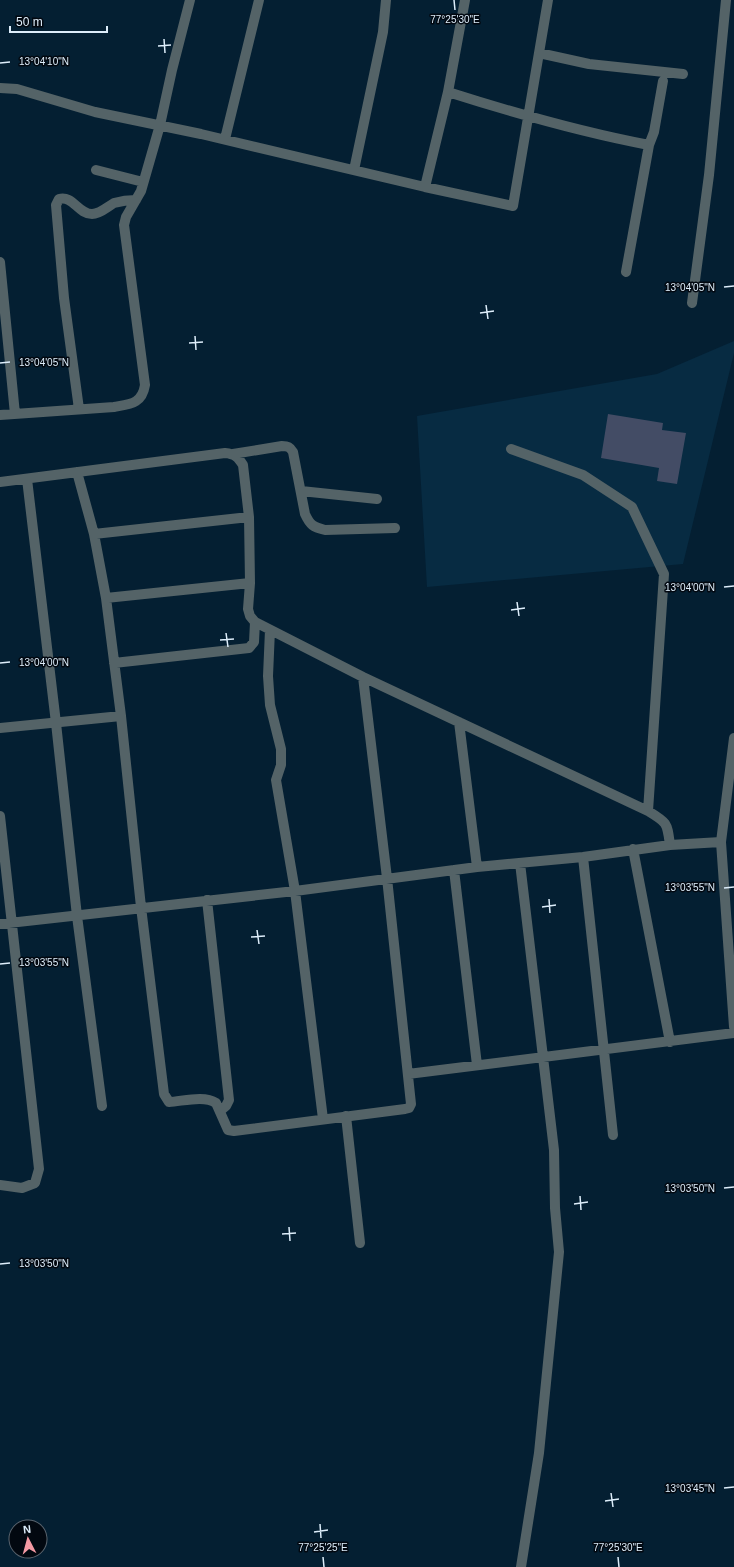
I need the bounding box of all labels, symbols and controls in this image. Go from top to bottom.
scale bar [10,8,107,34]
text: 77°25'30"E [430,14,480,25]
text: 50 m [16,15,43,29]
text: 13°04'10"N [19,56,69,67]
text: 13°04'05"N [665,282,715,293]
text: 13°04'05"N [19,357,69,368]
text: 13°04'00"N [665,582,715,593]
text: 13°04'00"N [19,657,69,668]
text: 13°03'55"N [665,882,715,893]
text: 13°03'55"N [19,957,69,968]
text: 13°03'50"N [665,1183,715,1194]
text: 13°03'50"N [19,1258,69,1269]
text: 13°03'45"N [665,1483,715,1494]
north arrow [8,1519,48,1559]
text: N [22,1523,32,1535]
text: 77°25'25"E [298,1542,348,1553]
text: 77°25'30"E [593,1542,643,1553]

